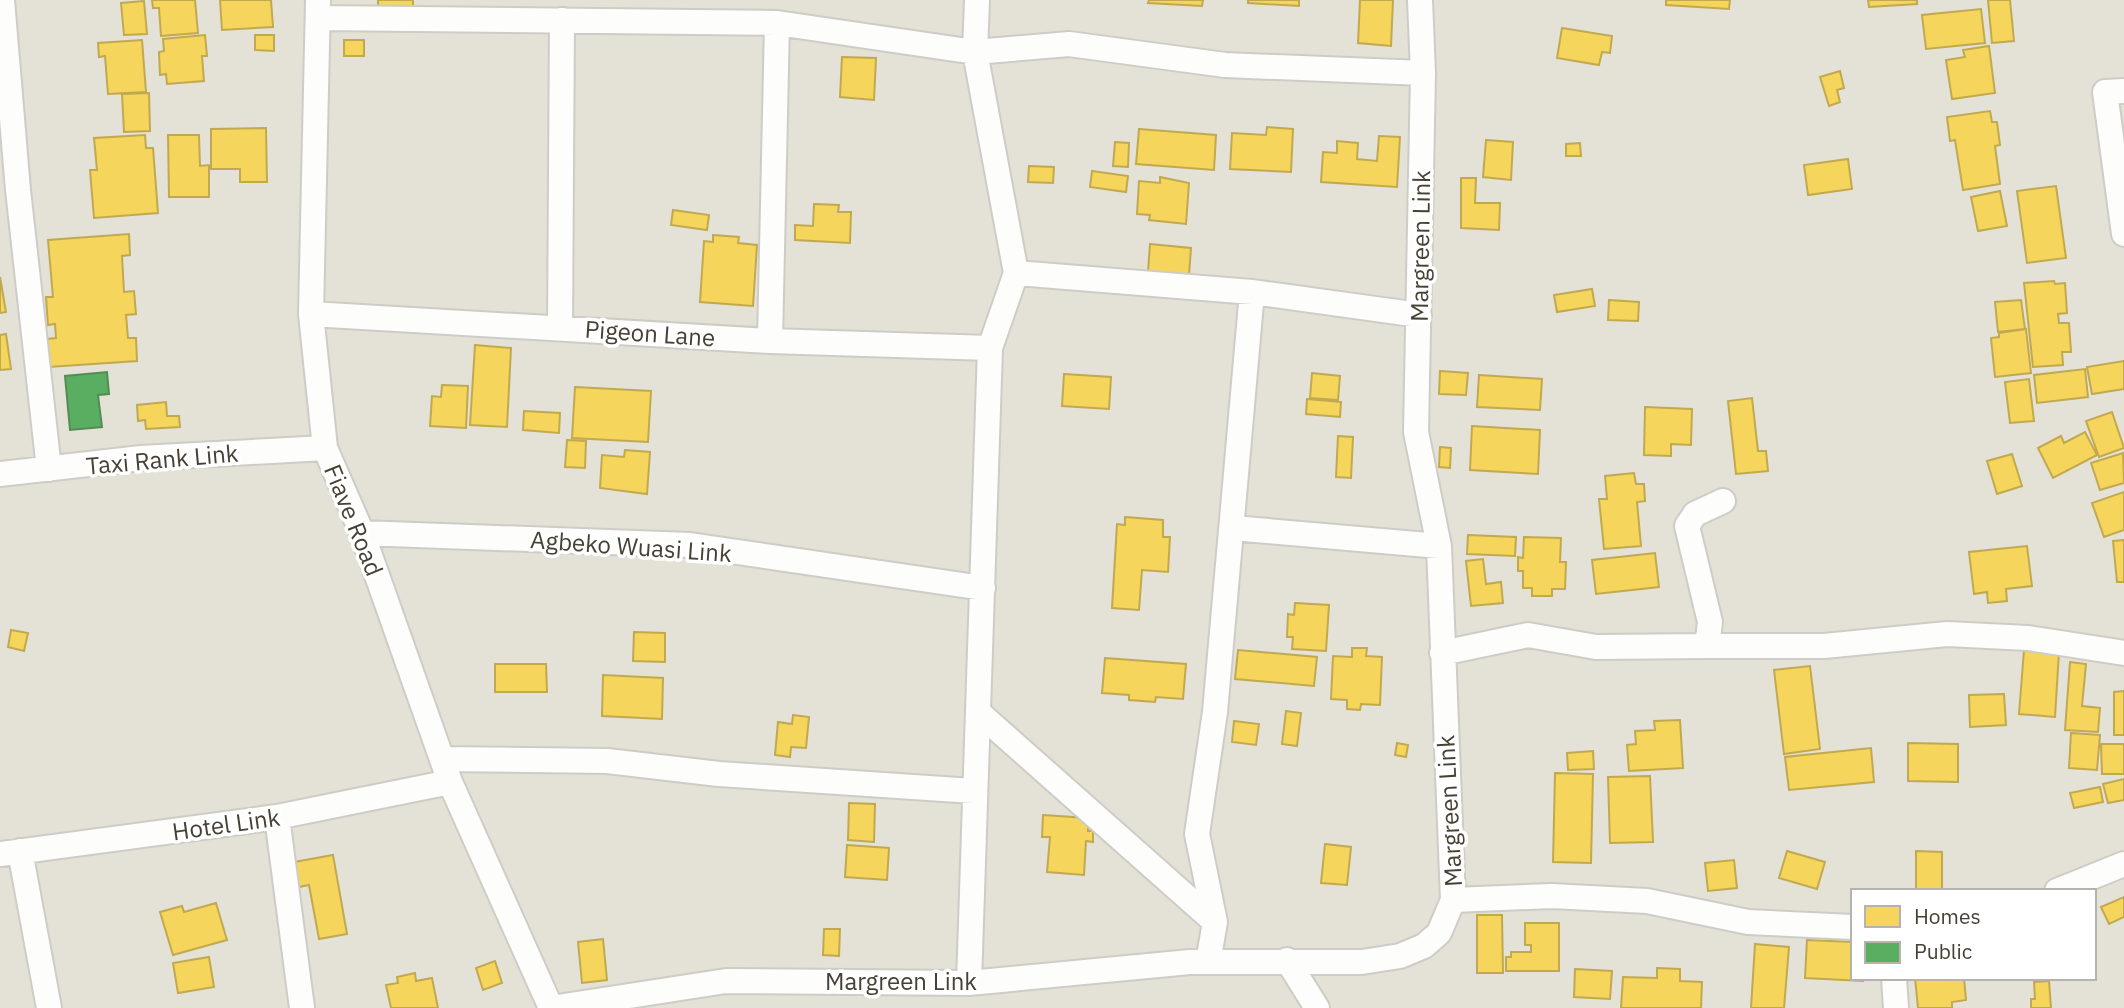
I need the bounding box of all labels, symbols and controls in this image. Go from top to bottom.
street label: Margreen Link [1403,169,1437,322]
street label: Pigeon Lane [584,312,716,354]
street label: Taxi Rank Link [84,436,240,482]
street label: Fiave Road [317,459,391,581]
street label: Agbeko Wuasi Link [529,523,733,569]
street label: Margreen Link [1429,734,1469,888]
street label: Hotel Link [170,801,282,847]
legend [1851,889,2096,980]
text: Homes [1914,902,1981,930]
text: Public [1914,937,1972,965]
street label: Margreen Link [825,965,977,997]

